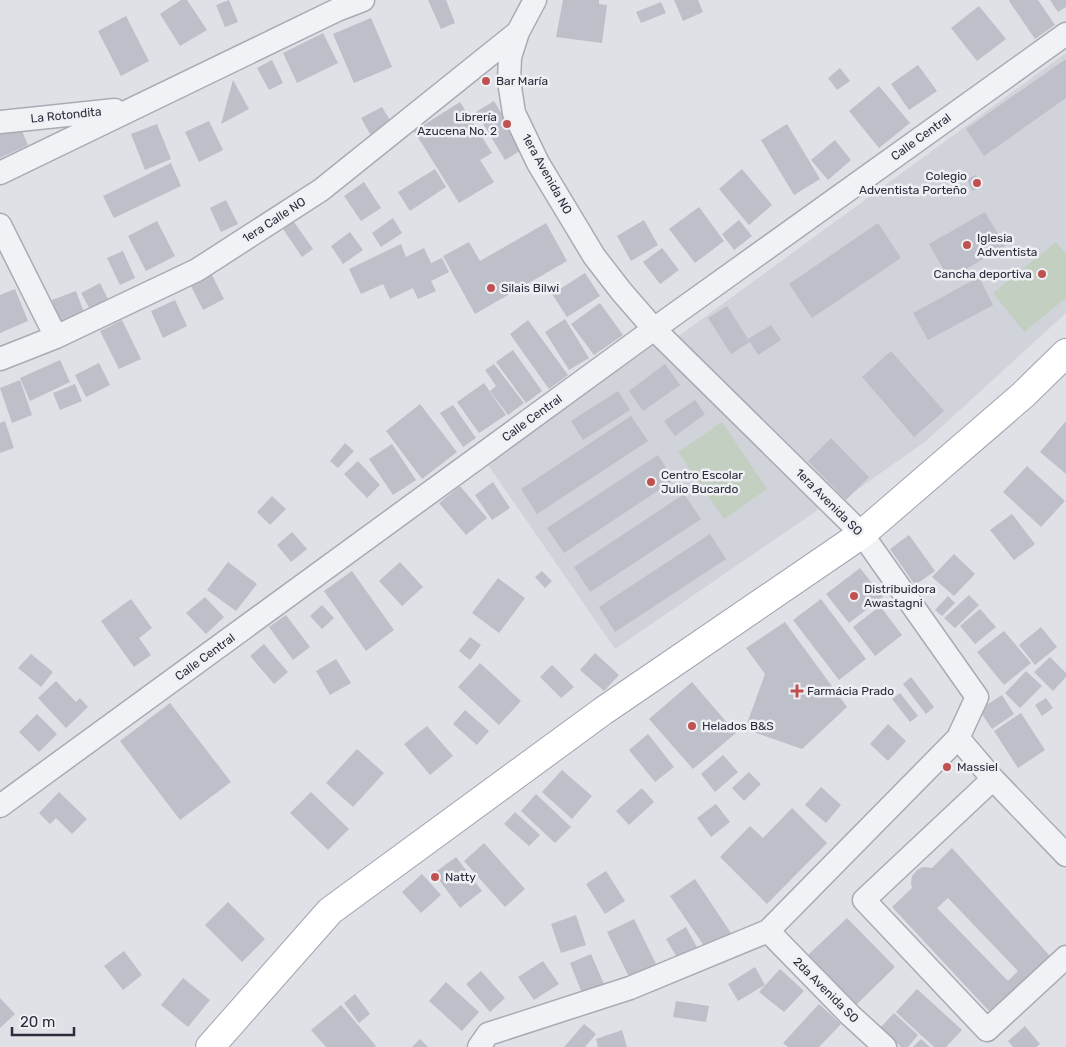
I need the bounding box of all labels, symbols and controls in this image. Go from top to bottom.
place label: Bar María [496,74,548,88]
marker: Bar María [480,75,492,87]
street label: La Rotondita [30,104,102,126]
place label: Librería Azucena No. 2 [417,110,497,138]
street label: Calle Central [888,111,954,163]
marker: Librería Azucena No. 2 [501,118,513,130]
street label: 1era Avenida NO [519,131,575,217]
place label: Colegio Adventista Porteño [859,169,967,197]
marker: Colegio Adventista Porteño [971,177,983,189]
street label: 1era Calle NO [240,194,308,246]
place label: Iglesia Adventista [977,231,1037,259]
marker: Iglesia Adventista [961,239,973,251]
place label: Cancha deportiva [934,267,1032,281]
marker: Cancha deportiva [1036,268,1048,280]
place label: Silais Bilwi [501,281,559,295]
marker: Silais Bilwi [485,282,497,294]
street label: Calle Central [499,392,565,444]
street label: 1era Avenida SO [793,466,865,538]
place label: Centro Escolar Julio Bucardo [661,468,743,496]
marker: Centro Escolar Julio Bucardo [645,476,657,488]
place label: Distribuidora Awastagni [864,582,936,610]
marker: Distribuidora Awastagni [848,590,860,602]
street label: Calle Central [172,631,238,683]
place label: Farmácia Prado [807,684,894,698]
marker: Farmácia Prado [791,685,803,697]
place label: Helados B&S [702,719,774,733]
marker: Helados B&S [686,720,698,732]
place label: Massiel [957,760,998,774]
marker: Massiel [941,761,953,773]
place label: Natty [445,870,476,884]
marker: Natty [429,871,441,883]
street label: 2da Avenida SO [790,954,862,1026]
scale bar [12,1004,75,1036]
text: 20 m [20,1013,55,1031]

